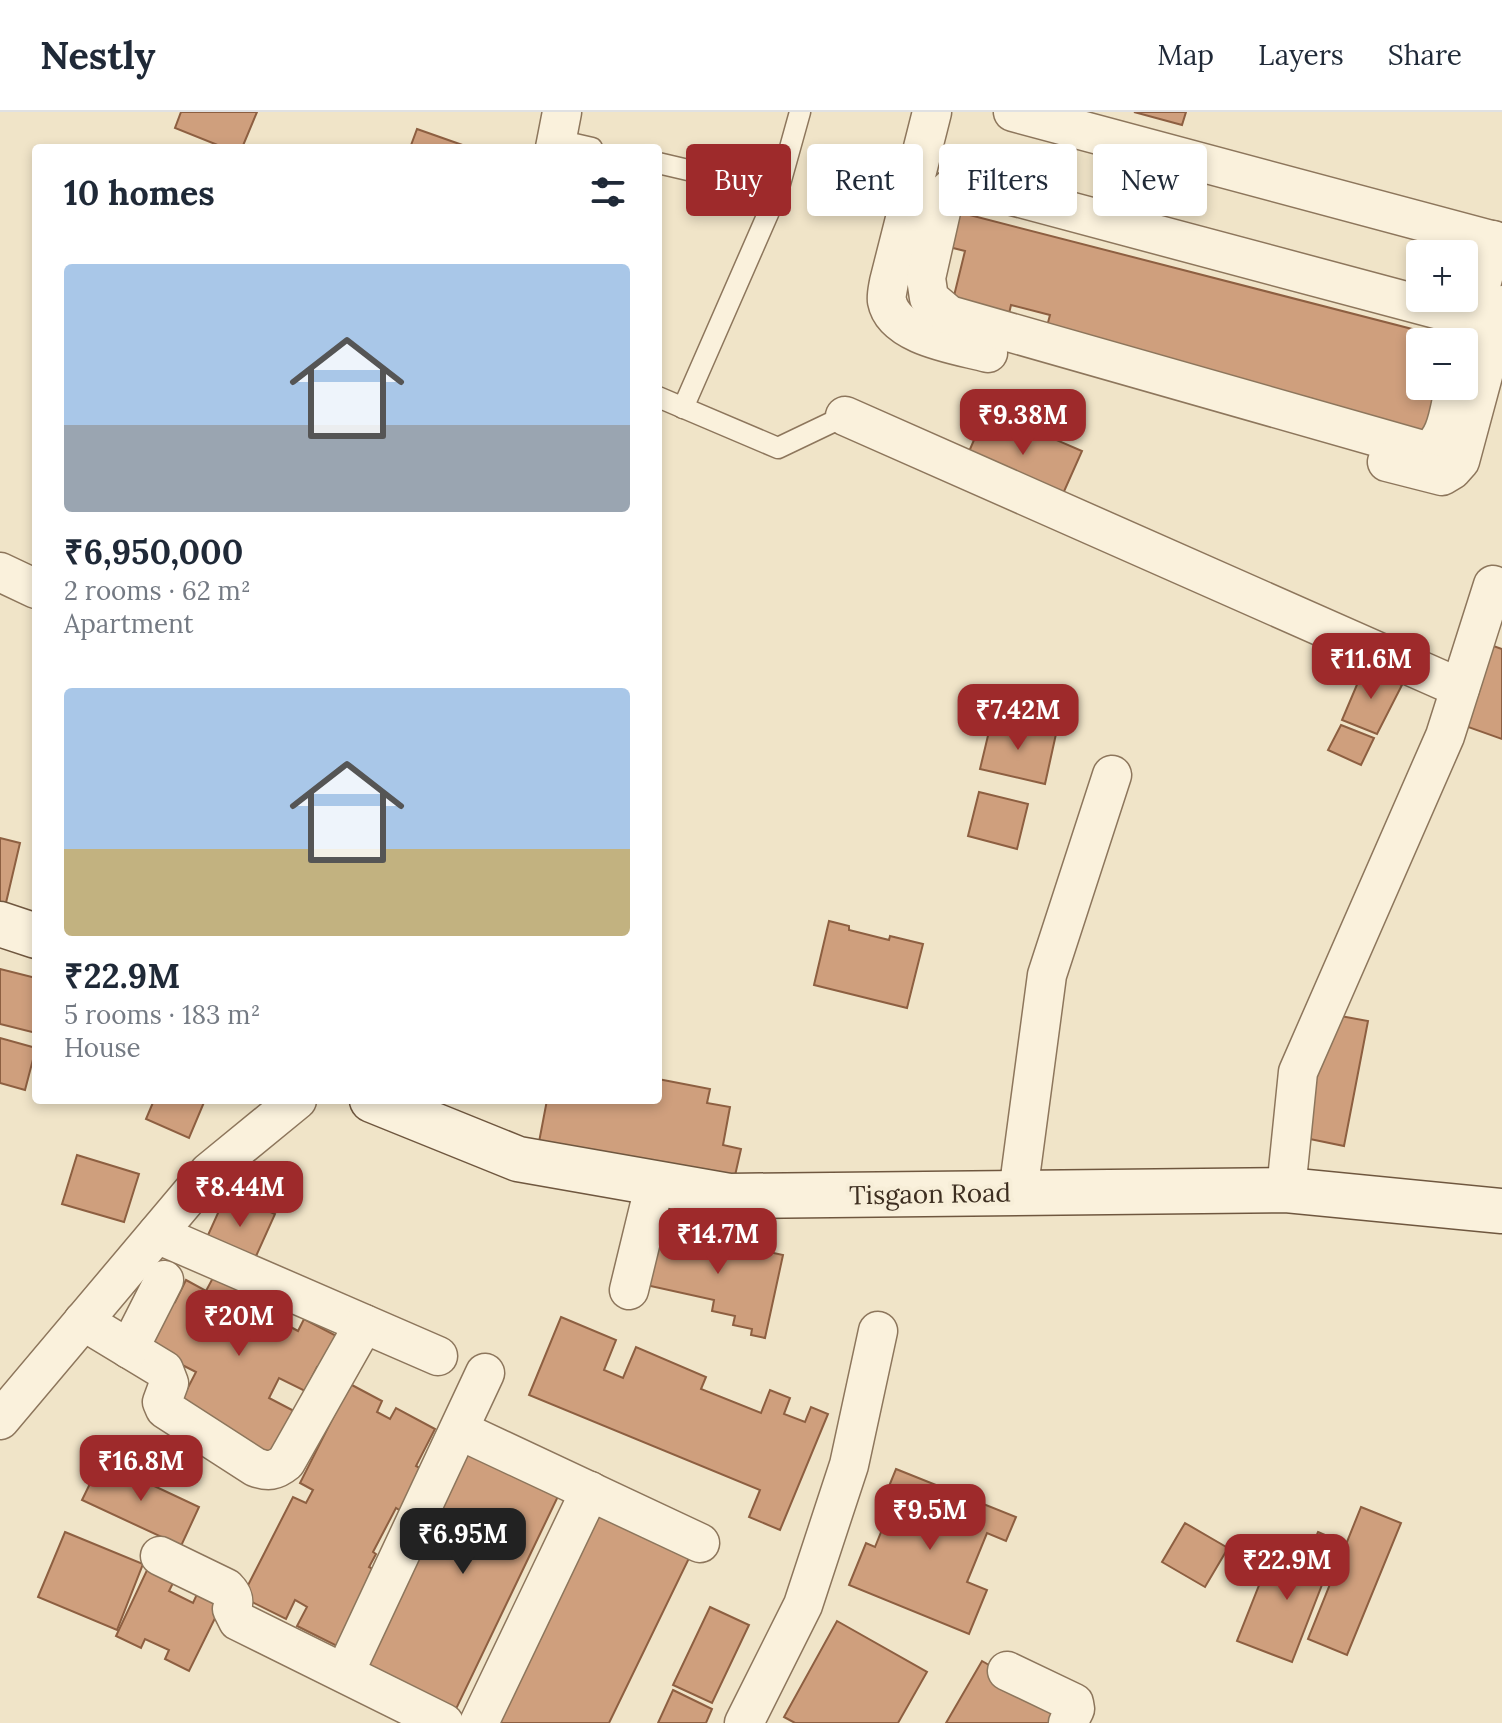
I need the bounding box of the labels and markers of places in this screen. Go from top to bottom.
pin: ₹9.38M [958,389,1088,457]
pin: ₹11.6M [1306,633,1436,701]
pin: ₹7.42M [953,684,1083,752]
pin: ₹8.44M [175,1161,305,1229]
pin: ₹14.7M [653,1208,783,1276]
pin: ₹20M [192,1290,286,1358]
pin: ₹16.8M [76,1435,206,1503]
pin: ₹9.5M [874,1484,986,1552]
pin: ₹6.95M [398,1508,528,1576]
pin: ₹22.9M [1222,1534,1352,1602]

